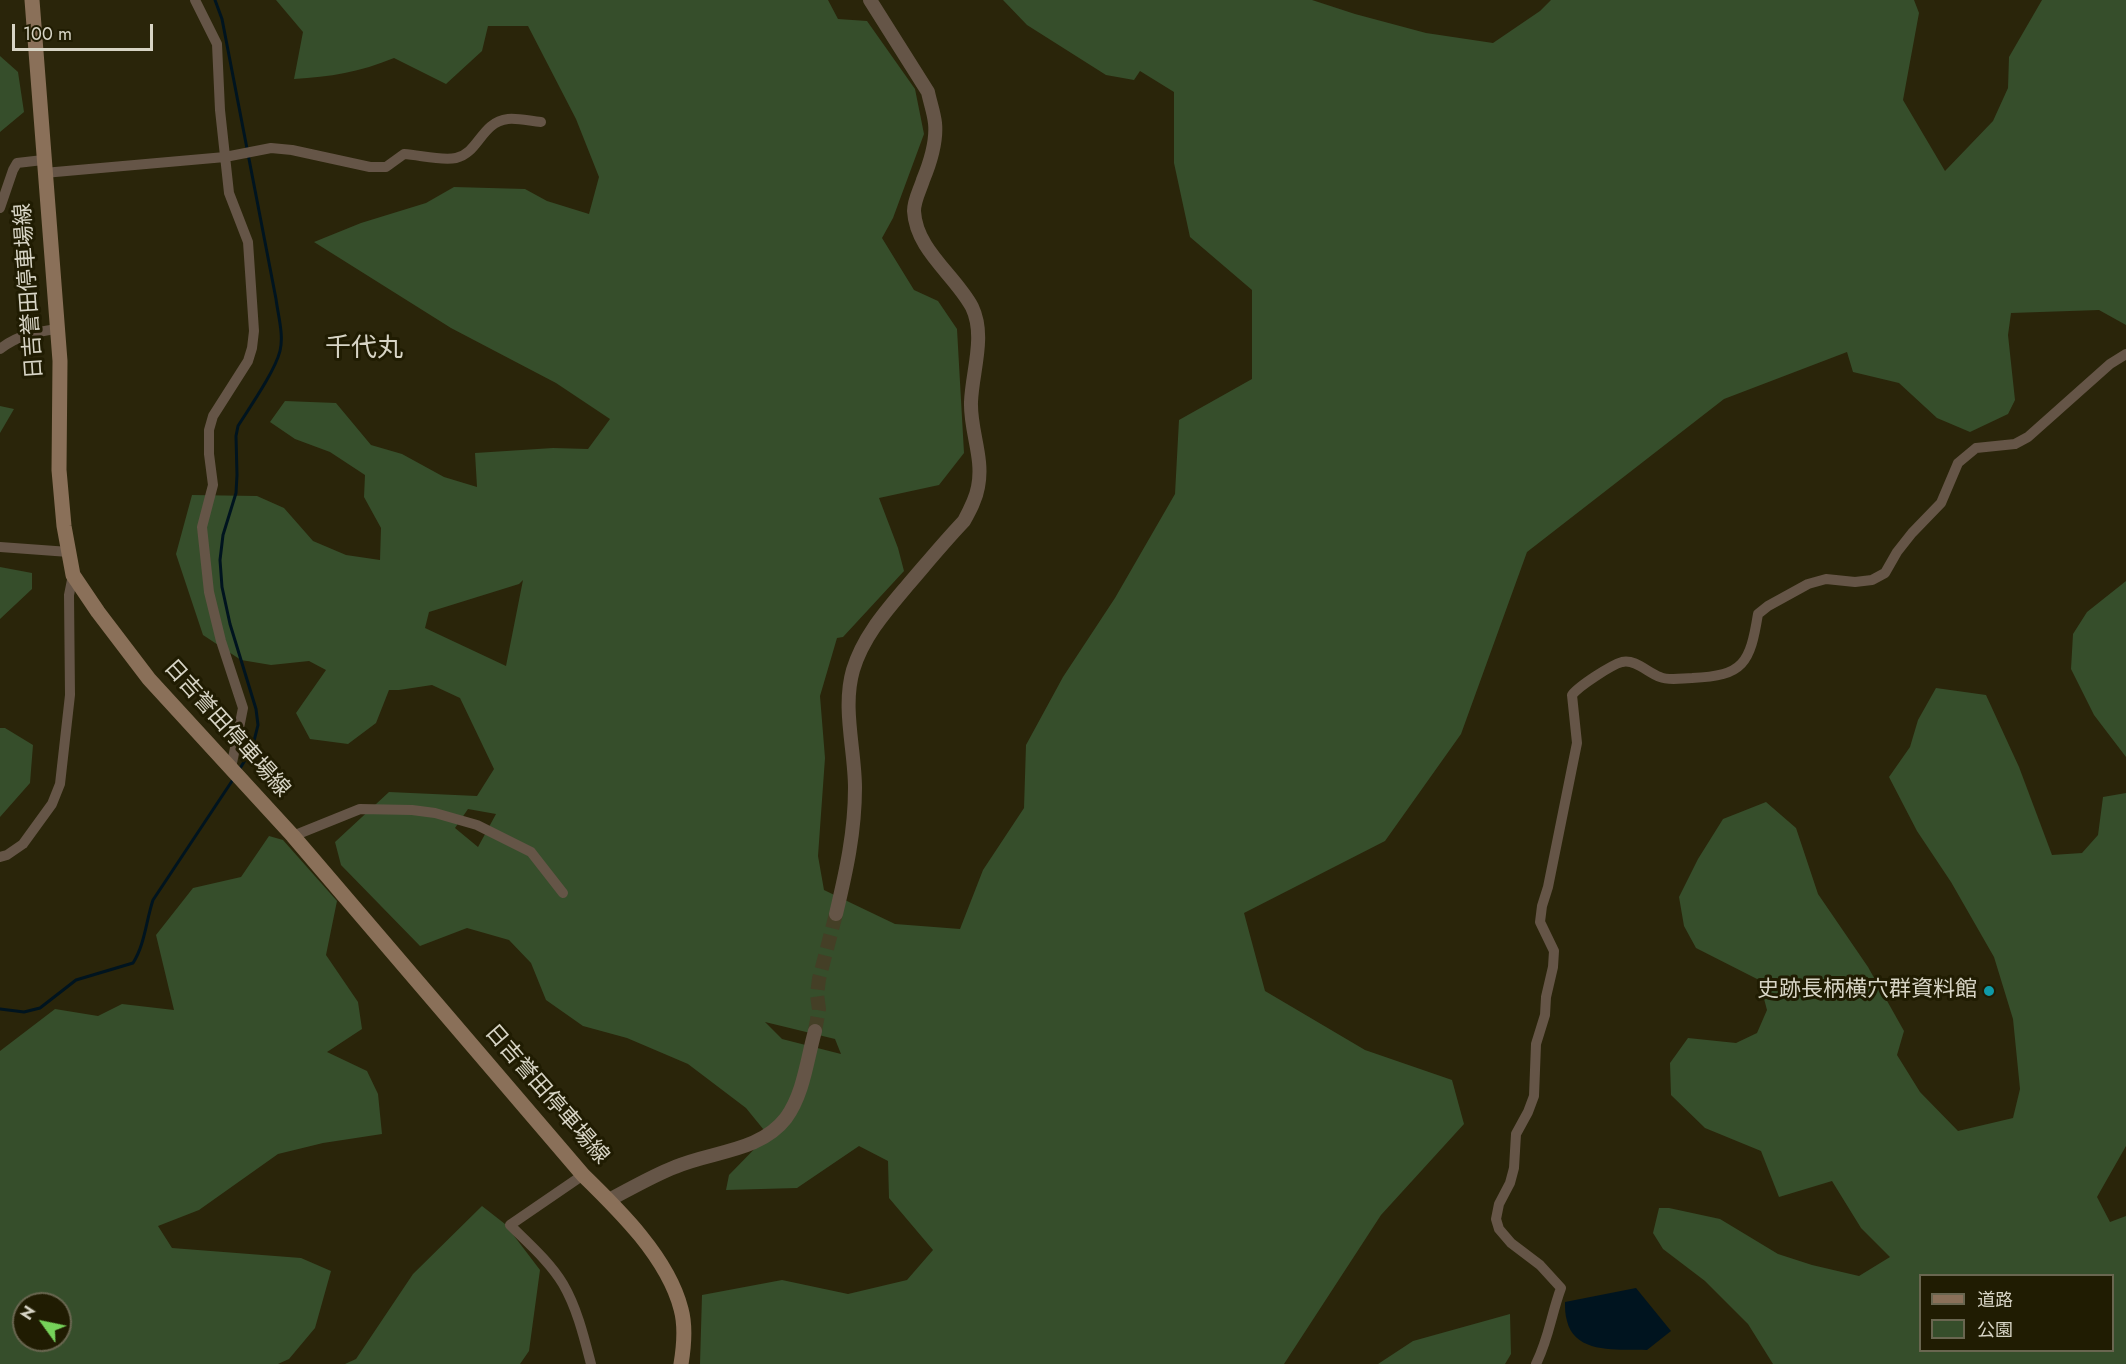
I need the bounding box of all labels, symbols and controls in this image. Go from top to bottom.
scale bar [15,12,156,50]
text: 100 m [23,21,72,47]
street label: 日吉誉田停車場線 [11,202,49,380]
district label: 千代丸 [325,334,403,366]
street label: 日吉誉田停車場線 [157,655,295,803]
place label: 史跡長柄横穴群資料館 [1757,978,1977,1004]
marker: 史跡長柄横穴群資料館 [1982,984,1996,998]
street label: 日吉誉田停車場線 [478,1020,614,1170]
legend [1919,1274,2114,1352]
text: 道路 [1977,1287,2013,1313]
north arrow [12,1292,72,1352]
text: N [15,1301,41,1325]
text: 公園 [1977,1317,2013,1343]

